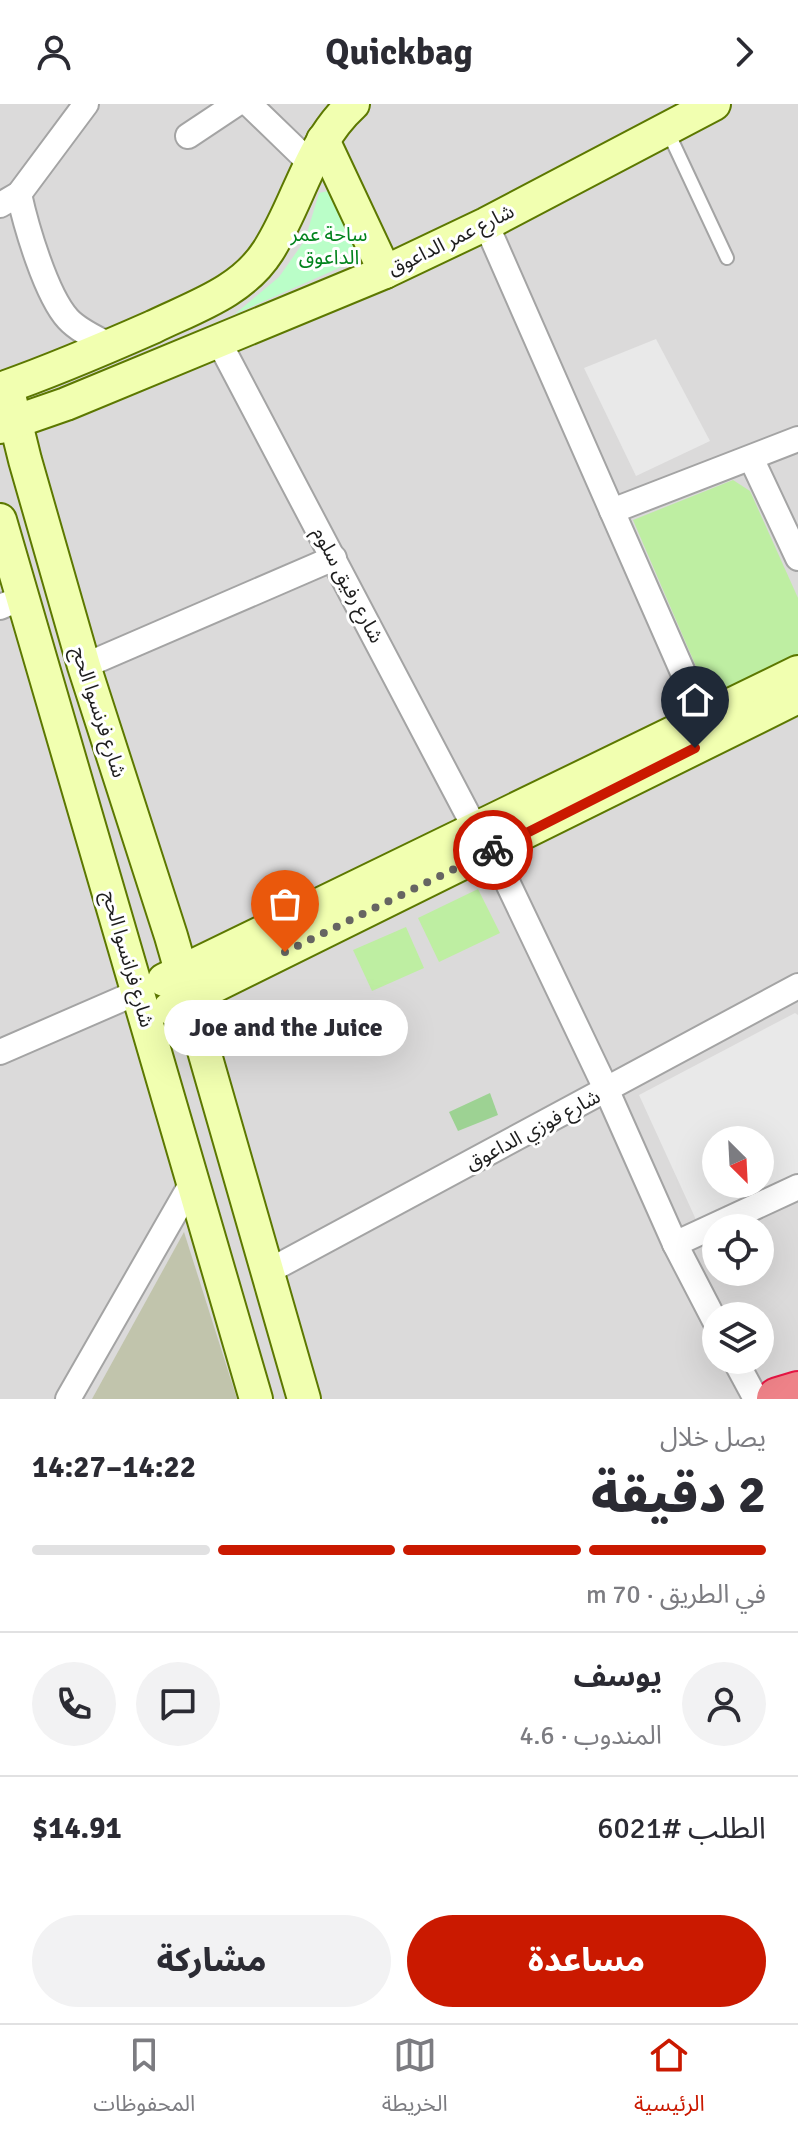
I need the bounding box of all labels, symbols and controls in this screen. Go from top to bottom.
icon: person [32,30,76,74]
text: Quickbag [325,30,473,75]
icon: forward [722,30,766,74]
street label: شارع عمر الداعوق [384,199,519,283]
park label: ساحة عمر الداعوق [290,222,367,270]
street label: شارع رفيق سلوم [305,523,389,648]
street label: شارع فرنسوا الحج [64,643,132,781]
pin [661,666,729,748]
icon: home [673,678,717,722]
courier [453,810,533,890]
icon: bike [471,828,515,872]
pin [251,870,319,952]
icon: bag [263,882,307,926]
street label: شارع فرانسوا الحج [95,888,159,1031]
callout: Joe and the Juice [163,1000,407,1056]
text: Joe and the Juice [189,1012,383,1044]
street label: شارع فوزي الداعوق [461,1084,606,1178]
north arrow [702,1126,774,1198]
map controls [702,1126,774,1374]
button: locate [702,1214,774,1286]
button: layers [702,1302,774,1374]
text: يصل خلال [660,1422,766,1454]
text: 14:22–14:27 [32,1449,196,1486]
text: 2 دقيقة [591,1463,766,1527]
text: في الطريق · 70 m [586,1579,766,1611]
text: يوسف [574,1658,662,1695]
button: phone [32,1662,116,1746]
button: chat [136,1662,220,1746]
button: person [682,1662,766,1746]
text: المندوب · 4.6 [520,1720,662,1752]
text: $14.91 [32,1810,122,1847]
text: الطلب #6021 [597,1810,766,1847]
button: مشاركة [32,1915,391,2007]
button: مساعدة [407,1915,766,2007]
tab: المحفوظات [93,2033,195,2127]
tab: الخريطة [382,2033,448,2127]
tab: الرئيسية [634,2033,705,2127]

